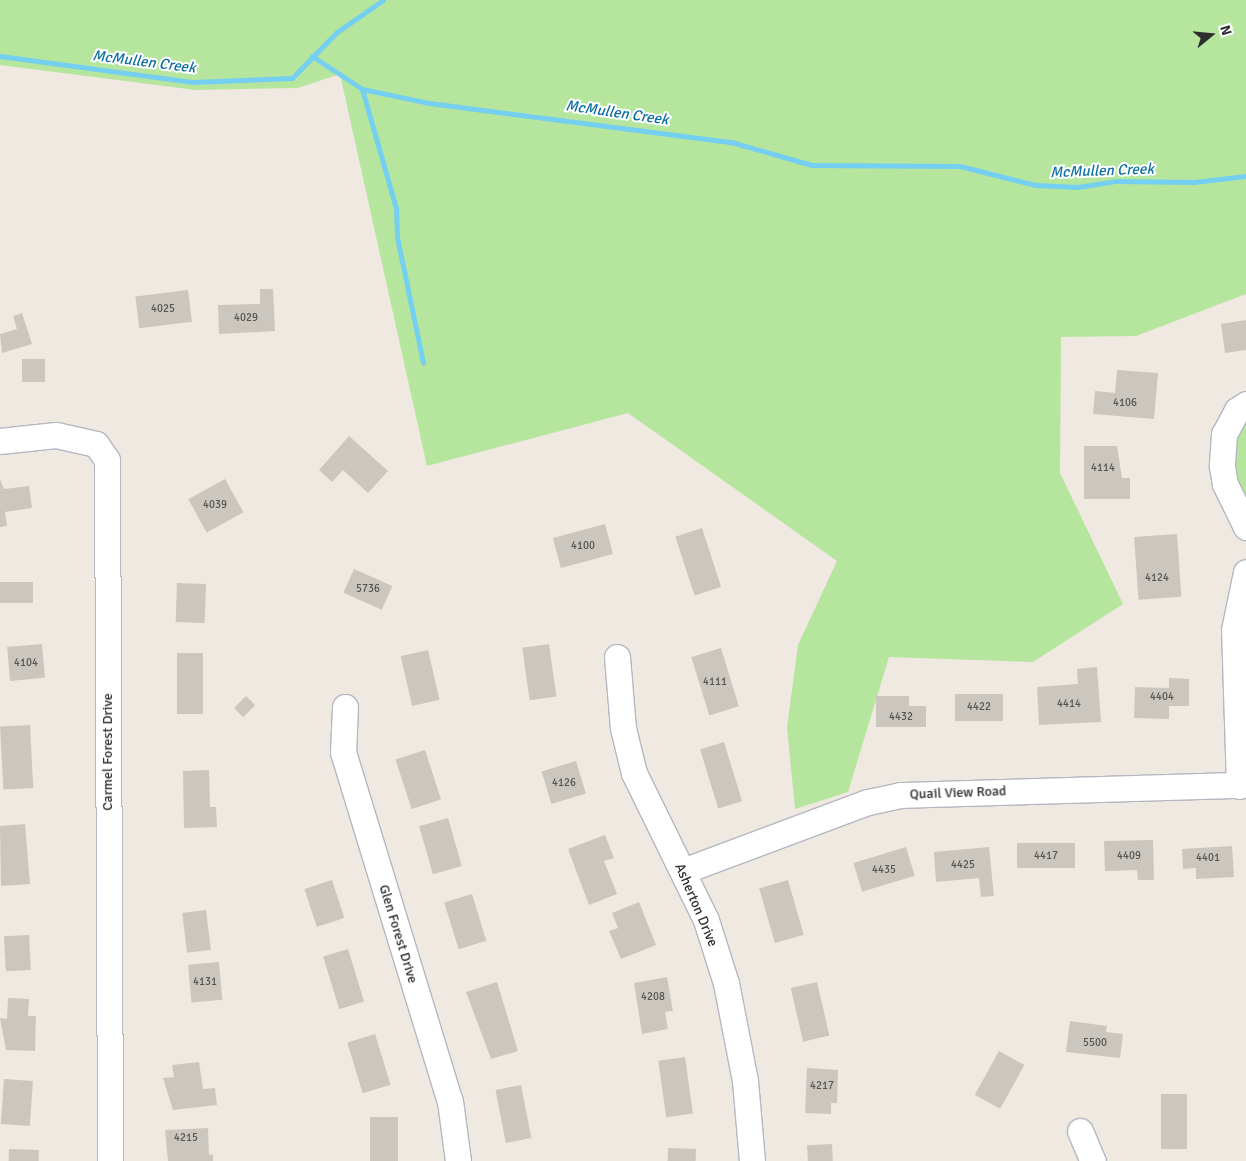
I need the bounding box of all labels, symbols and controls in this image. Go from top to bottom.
north arrow [1186,10,1236,60]
text: N [1216,23,1235,38]
water label: McMullen Creek [91,47,197,77]
water label: McMullen Creek [564,97,670,129]
water label: McMullen Creek [1050,160,1154,182]
house number: 4025 [151,302,175,316]
house number: 4029 [234,311,258,325]
house number: 4106 [1113,396,1137,410]
house number: 4114 [1091,461,1115,475]
house number: 4039 [203,498,227,512]
house number: 4100 [571,539,595,553]
house number: 4124 [1145,571,1169,585]
house number: 5736 [356,582,380,596]
house number: 4104 [14,656,38,670]
house number: 4111 [703,675,727,689]
house number: 4404 [1150,690,1174,704]
street label: Carmel Forest Drive [100,693,116,811]
house number: 4414 [1057,697,1081,711]
house number: 4422 [967,700,991,714]
house number: 4432 [889,710,913,724]
house number: 4126 [552,776,576,790]
street label: Quail View Road [909,783,1007,803]
house number: 4417 [1034,849,1058,863]
house number: 4409 [1117,849,1141,863]
house number: 4401 [1196,851,1220,865]
house number: 4425 [951,858,975,872]
street label: Asherton Drive [671,861,721,949]
house number: 4435 [872,863,896,877]
street label: Glen Forest Drive [375,883,421,985]
house number: 4131 [193,975,217,989]
house number: 4208 [641,990,665,1004]
house number: 5500 [1083,1036,1107,1050]
house number: 4217 [810,1079,834,1093]
house number: 4215 [174,1131,198,1145]

